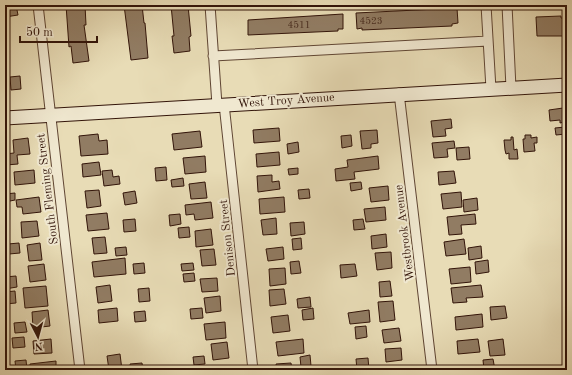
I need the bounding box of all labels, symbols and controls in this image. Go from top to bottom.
house number: 4523 [359,16,383,26]
scale bar [20,18,97,44]
house number: 4511 [287,20,311,30]
text: 50 m [26,26,53,39]
street label: West Troy Avenue [237,92,335,110]
street label: South Fleming Street [35,133,61,245]
street label: Westbrook Avenue [393,183,417,282]
street label: Denison Street [218,199,238,277]
north arrow [18,317,58,357]
text: N [34,340,44,351]

